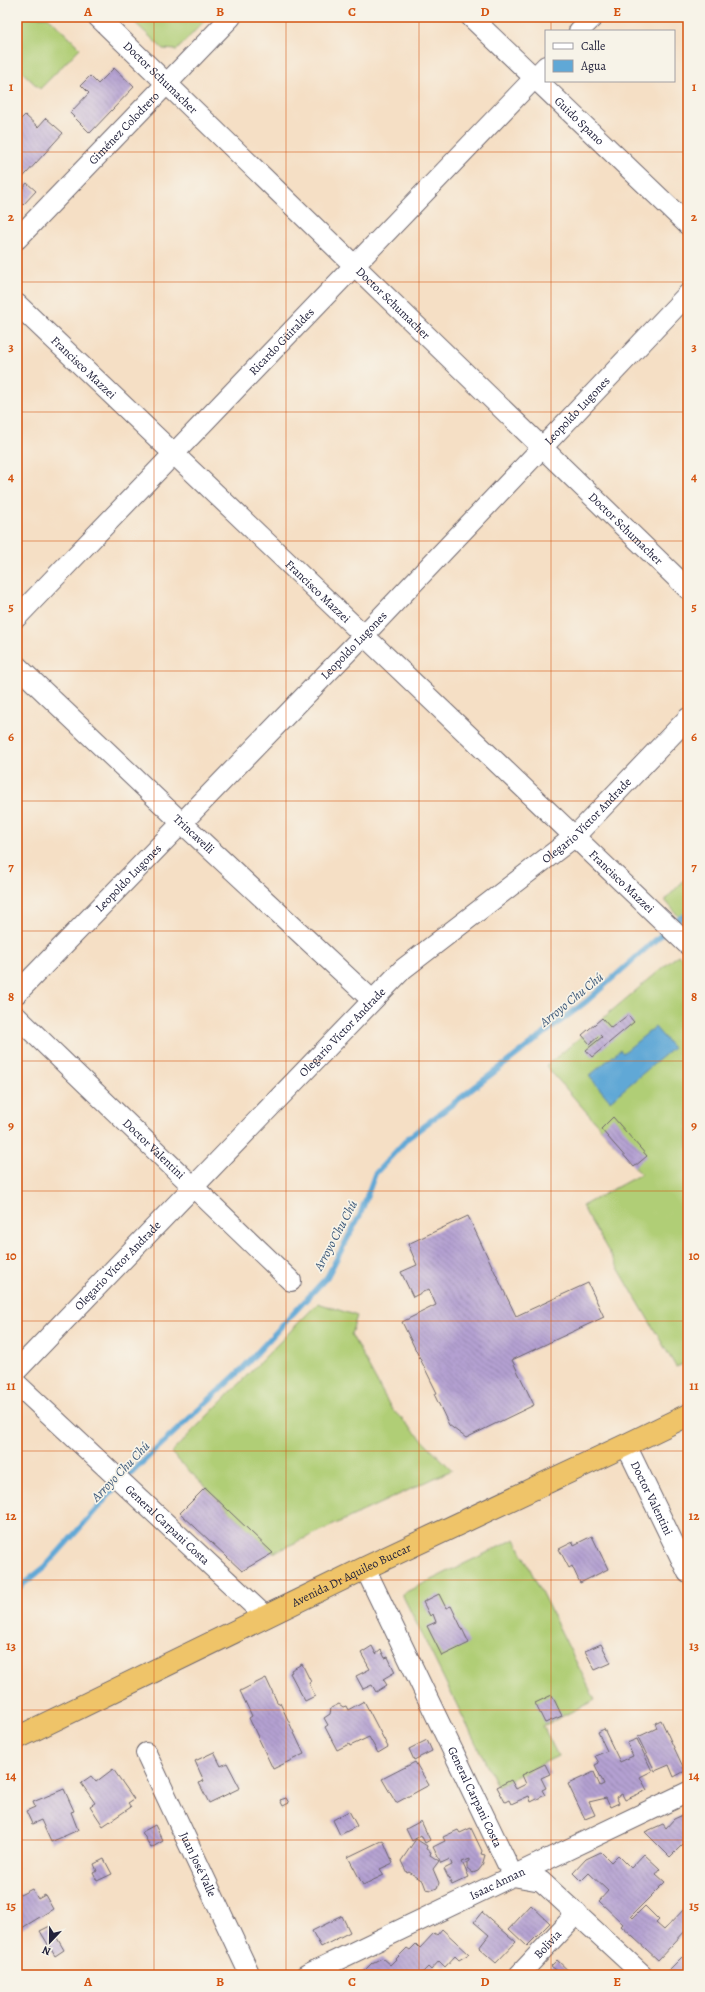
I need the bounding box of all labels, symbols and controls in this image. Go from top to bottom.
text: A [83,3,93,20]
text: B [216,3,224,20]
text: C [348,3,356,20]
text: D [480,3,490,20]
text: E [613,3,621,20]
legend [545,30,675,82]
street label: Doctor Schumacher [120,38,201,118]
text: Calle [581,38,605,54]
text: Agua [580,58,607,74]
text: 1 [9,78,14,95]
text: 1 [692,78,697,95]
street label: Giménez Colodrero [85,88,163,168]
street label: Guido Spano [551,93,608,149]
text: 2 [8,208,15,225]
text: 2 [691,208,698,225]
street label: Doctor Schumacher [352,263,434,343]
street label: Ricardo Güiraldes [245,304,318,379]
street label: Francisco Mazzei [47,333,120,403]
text: 3 [8,338,14,355]
text: 3 [691,338,697,355]
street label: Leopoldo Lugones [541,373,614,448]
text: 4 [8,468,14,485]
text: 4 [691,468,697,485]
street label: Doctor Schumacher [585,489,667,569]
street label: Francisco Mazzei [282,556,354,626]
text: 5 [8,598,14,615]
text: 5 [691,598,697,615]
street label: Leopoldo Lugones [317,608,390,683]
text: 6 [8,728,14,745]
text: 6 [691,728,697,745]
street label: Olegario Víctor Andrade [538,774,635,867]
street label: Trincavelli [170,811,218,857]
street label: Leopoldo Lugones [92,840,165,916]
street label: Francisco Mazzei [585,846,658,916]
text: 7 [8,858,14,875]
text: 7 [691,858,697,875]
water label: Arroyo Chu Chú [535,969,607,1031]
street label: Olegario Víctor Andrade [295,984,389,1080]
text: 8 [8,988,14,1005]
text: 8 [691,988,697,1005]
street label: Doctor Valentini [119,1115,188,1183]
text: 9 [8,1117,14,1134]
text: 9 [691,1117,697,1134]
water label: Arroyo Chu Chú [309,1197,361,1274]
street label: Olegario Víctor Andrade [71,1217,164,1314]
text: 10 [5,1247,17,1264]
text: 10 [688,1247,700,1264]
text: 11 [6,1377,16,1394]
text: 11 [689,1377,699,1394]
water label: Arroyo Chu Chú [87,1438,153,1506]
street label: Doctor Valentini [627,1458,677,1538]
street label: General Carpani Costa [122,1481,213,1569]
text: 12 [6,1507,17,1524]
text: 12 [689,1507,700,1524]
street label: Avenida Dr Aquileo Buccar [288,1539,414,1611]
text: 13 [6,1637,17,1654]
text: 13 [689,1637,700,1654]
street label: General Carpani Costa [444,1744,506,1850]
text: 14 [6,1767,16,1784]
text: 14 [689,1767,699,1784]
street label: Juan José Valle [176,1829,220,1899]
street label: Isaac Annan [467,1863,528,1904]
text: 15 [6,1897,17,1914]
text: 15 [689,1897,700,1914]
north arrow [30,1922,70,1962]
street label: Bolivia [530,1926,565,1962]
text: N [40,1942,53,1959]
text: A [83,1973,93,1990]
text: B [216,1973,224,1990]
text: C [348,1973,356,1990]
text: D [480,1973,490,1990]
text: E [613,1973,621,1990]

